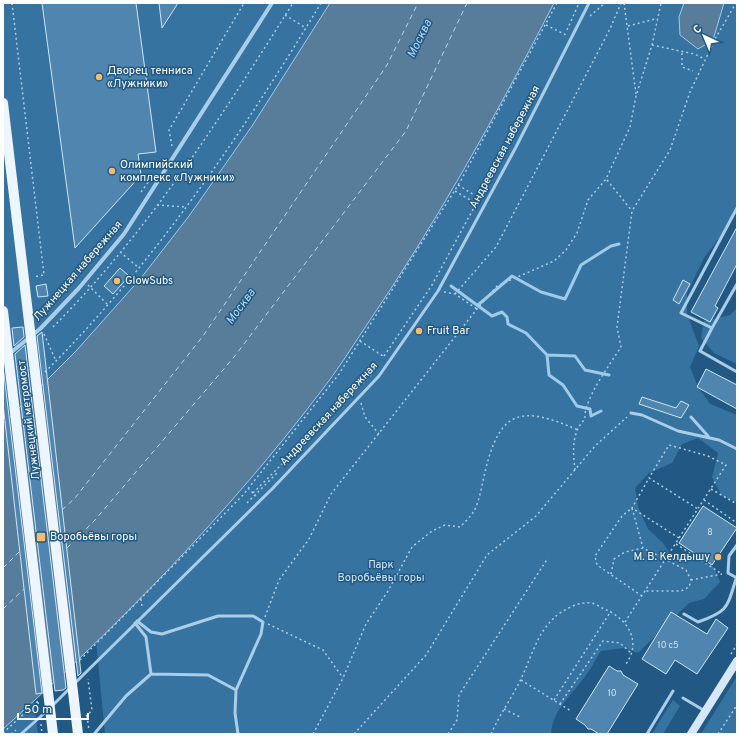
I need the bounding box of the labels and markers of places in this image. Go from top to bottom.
place label: Дворец тенниса «Лужники» [107,64,193,91]
marker: Дворец тенниса «Лужники» [94,72,104,82]
place label: Олимпийский комплекс «Лужники» [120,158,235,185]
marker: Олимпийский комплекс «Лужники» [107,166,117,176]
place label: GlowSubs [125,274,173,288]
marker: GlowSubs [112,276,122,286]
place label: Fruit Bar [427,324,471,338]
marker: Fruit Bar [414,326,424,336]
place label: Воробьёвы горы [50,530,137,544]
marker: Воробьёвы горы [35,531,47,543]
place label: М. В. Келдышу [633,550,710,564]
marker: М. В. Келдышу [713,552,723,562]

